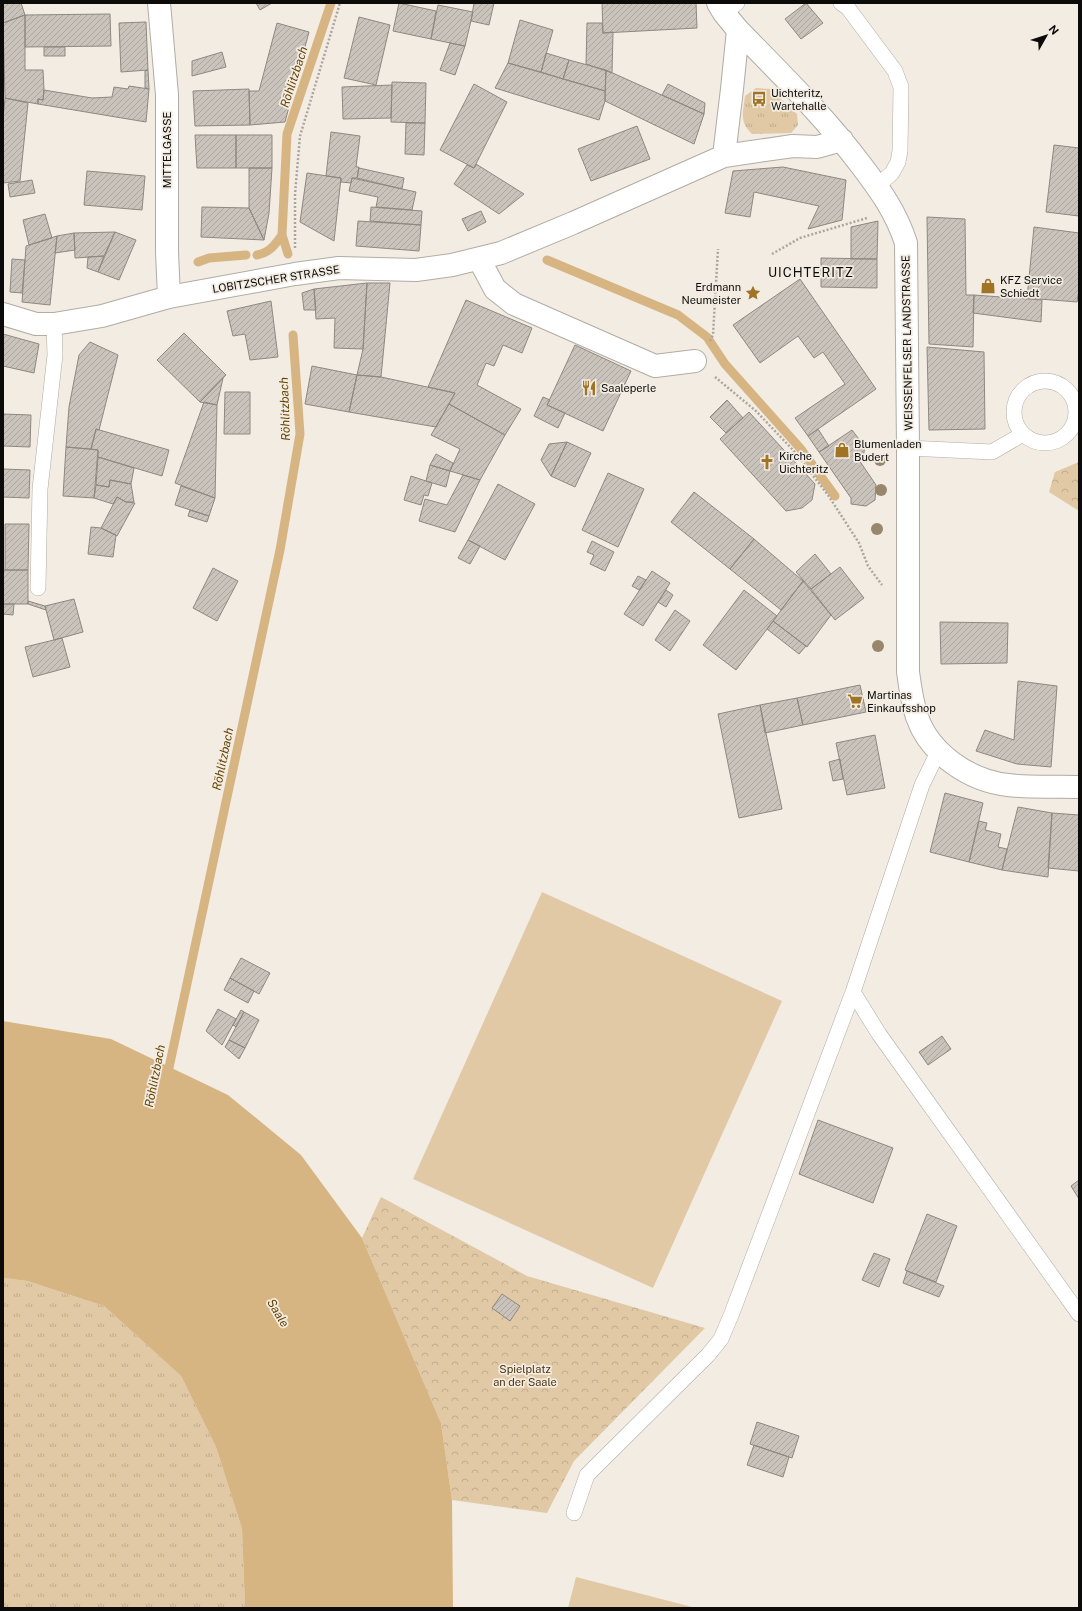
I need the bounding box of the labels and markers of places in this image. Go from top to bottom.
place label: Uichteritz, Wartehalle [771,87,826,112]
bus stop icon: Uichteritz, Wartehalle [750,90,768,108]
place label: KFZ Service Schiedt [1000,274,1062,299]
shop icon: KFZ Service Schiedt [979,277,997,295]
place label: Erdmann Neumeister [682,281,741,306]
place icon: Erdmann Neumeister [744,284,762,302]
restaurant icon: Saaleperle [580,379,598,397]
place label: Saaleperle [601,382,656,394]
place label: Blumenladen Budert [854,438,922,463]
shop icon: Blumenladen Budert [833,441,851,459]
place label: Kirche Uichteritz [779,450,828,475]
church icon: Kirche Uichteritz [758,453,776,471]
place label: Martinas Einkaufsshop [867,689,936,714]
supermarket icon: Martinas Einkaufsshop [846,692,864,710]

